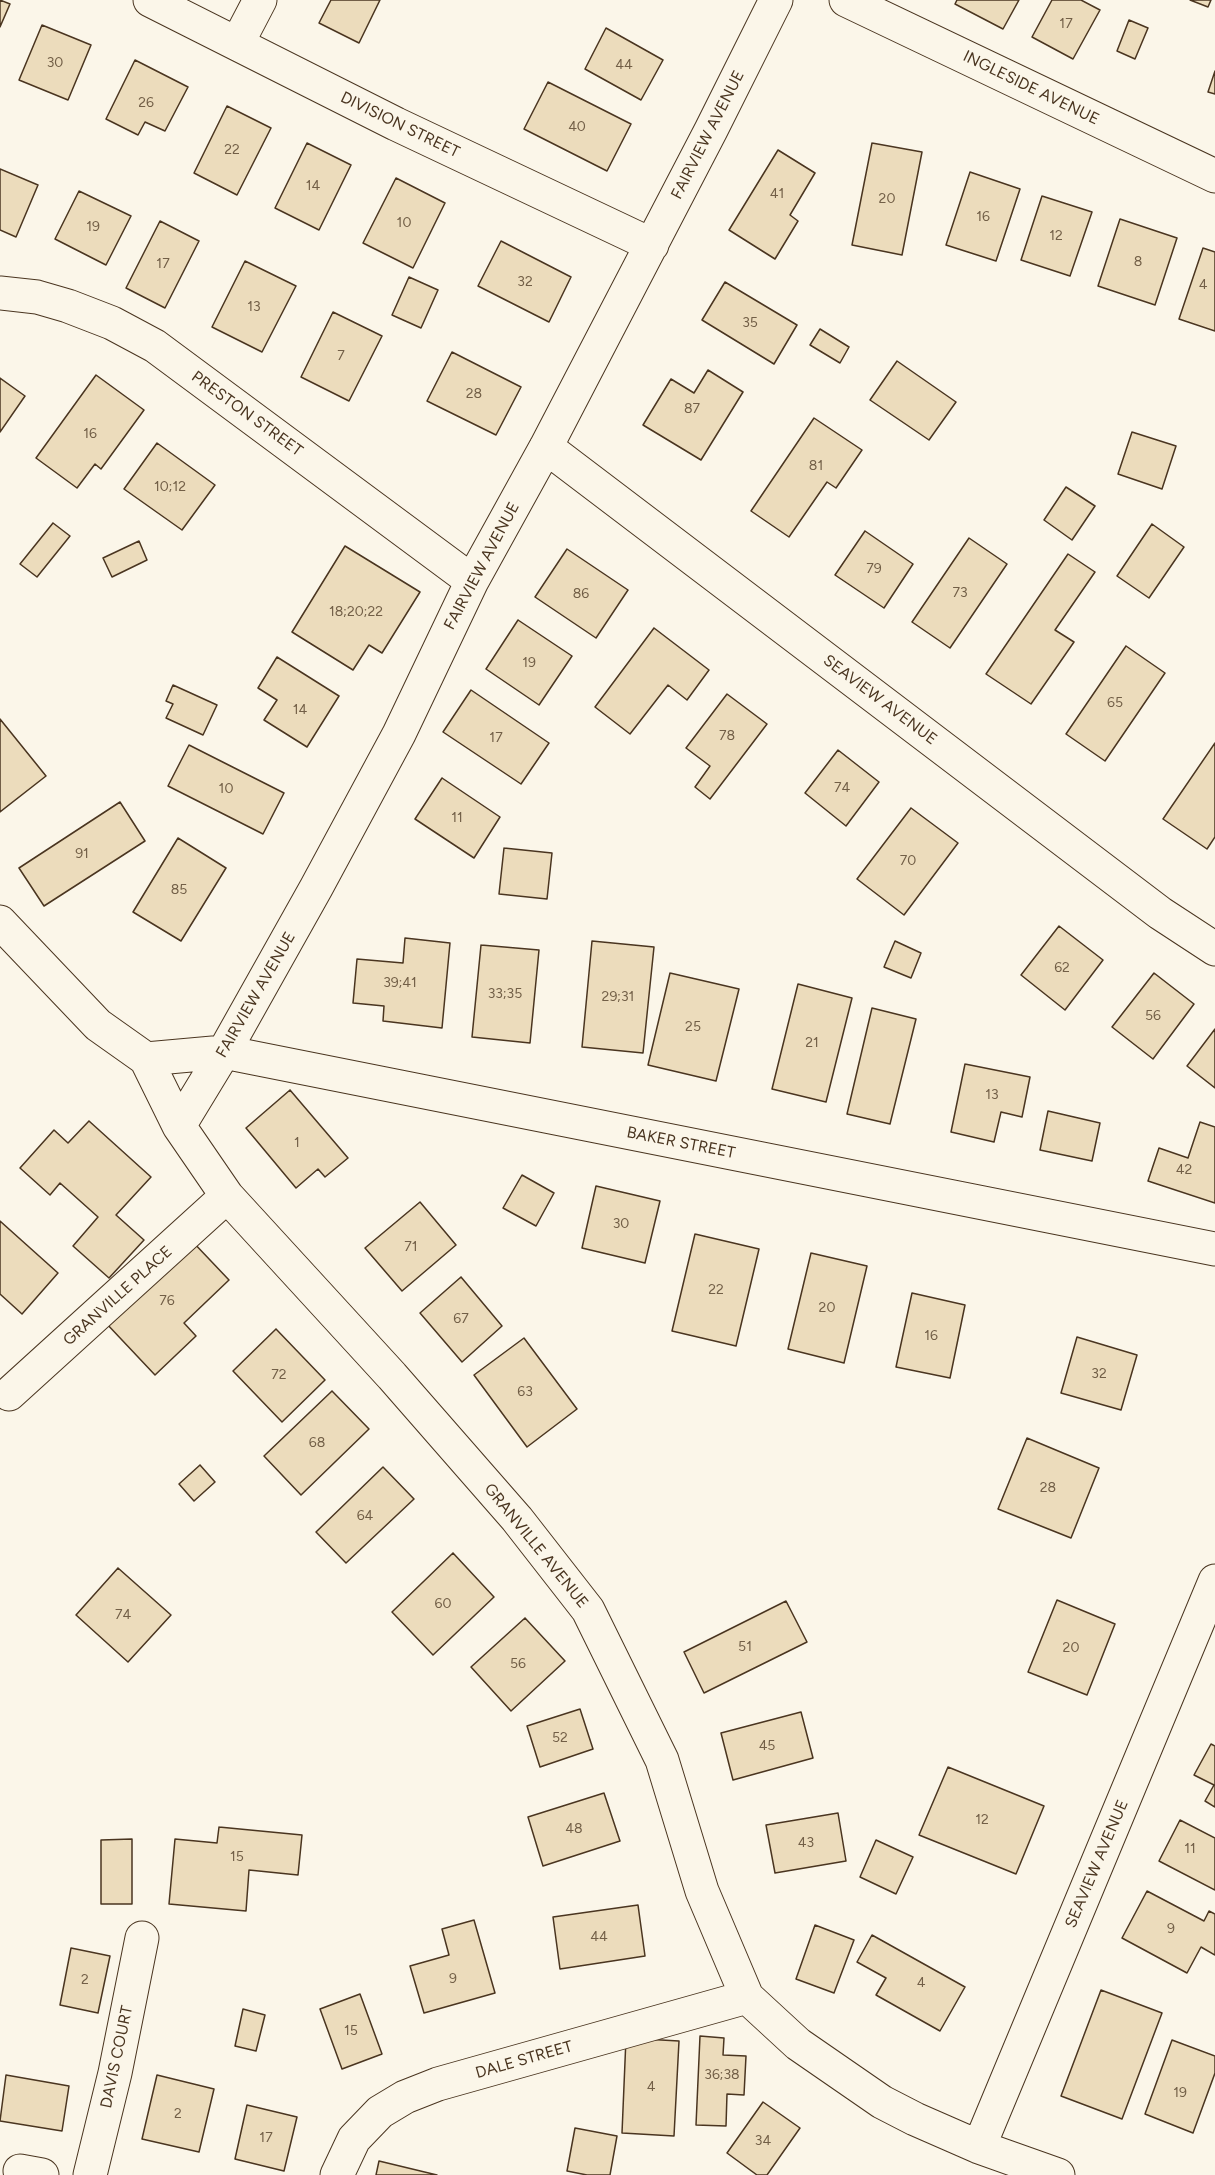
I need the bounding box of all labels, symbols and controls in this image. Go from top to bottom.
house number: 17 [1059,16,1073,32]
street label: INGLESIDE AVENUE [960,47,1102,129]
house number: 30 [47,55,63,71]
house number: 44 [615,57,633,73]
street label: FAIRVIEW AVENUE [667,67,749,203]
street label: DIVISION STREET [337,88,463,162]
house number: 26 [138,95,154,111]
house number: 40 [568,119,586,135]
house number: 22 [224,142,240,158]
house number: 14 [306,178,320,194]
house number: 41 [770,186,784,202]
house number: 20 [879,191,895,207]
house number: 16 [976,209,990,225]
house number: 10 [397,215,411,231]
house number: 19 [86,219,100,235]
house number: 12 [1049,228,1063,244]
house number: 8 [1134,254,1142,270]
house number: 17 [156,256,170,272]
house number: 32 [517,274,533,290]
house number: 4 [1199,277,1207,293]
house number: 13 [247,299,261,315]
house number: 35 [742,315,758,331]
house number: 7 [337,348,345,364]
street label: PRESTON STREET [188,367,306,461]
house number: 28 [466,386,482,402]
house number: 87 [684,401,700,417]
house number: 16 [83,426,97,442]
house number: 81 [809,458,823,474]
house number: 10;12 [154,479,186,495]
street label: FAIRVIEW AVENUE [440,499,524,633]
house number: 79 [866,561,882,577]
house number: 73 [952,585,968,601]
house number: 86 [573,586,589,602]
house number: 18;20;22 [329,604,383,620]
street label: SEAVIEW AVENUE [819,651,941,749]
house number: 19 [522,655,536,671]
house number: 65 [1107,695,1123,711]
house number: 14 [293,702,307,718]
house number: 78 [719,728,735,744]
house number: 17 [489,730,503,746]
house number: 74 [834,780,850,796]
house number: 10 [219,781,233,797]
house number: 11 [451,810,463,826]
house number: 91 [75,846,89,862]
house number: 70 [900,853,916,869]
house number: 85 [171,882,187,898]
street label: FAIRVIEW AVENUE [212,929,300,1061]
house number: 62 [1054,960,1070,976]
house number: 39;41 [383,975,417,991]
house number: 33;35 [488,986,522,1002]
house number: 29;31 [602,989,634,1005]
house number: 56 [1145,1008,1161,1024]
house number: 25 [685,1019,701,1035]
house number: 21 [805,1035,819,1051]
house number: 13 [985,1087,999,1103]
street label: BAKER STREET [625,1123,737,1163]
house number: 1 [294,1135,300,1151]
house number: 42 [1176,1162,1192,1178]
house number: 30 [613,1216,629,1232]
house number: 71 [404,1239,418,1255]
street label: GRANVILLE PLACE [60,1242,176,1350]
house number: 22 [708,1282,724,1298]
house number: 76 [159,1293,175,1309]
house number: 20 [819,1300,835,1316]
house number: 67 [453,1311,469,1327]
house number: 16 [924,1328,938,1344]
house number: 32 [1091,1366,1107,1382]
house number: 72 [271,1367,287,1383]
house number: 63 [517,1384,533,1400]
house number: 68 [309,1435,325,1451]
street label: GRANVILLE AVENUE [480,1480,592,1612]
house number: 28 [1040,1480,1056,1496]
house number: 64 [357,1508,373,1524]
house number: 60 [435,1596,451,1612]
house number: 74 [115,1607,131,1623]
house number: 51 [738,1639,752,1655]
house number: 20 [1063,1640,1079,1656]
house number: 56 [510,1656,526,1672]
house number: 52 [552,1730,568,1746]
house number: 45 [759,1738,775,1754]
street label: SEAVIEW AVENUE [1061,1797,1133,1931]
house number: 12 [975,1812,989,1828]
house number: 48 [565,1821,583,1837]
house number: 43 [798,1835,814,1851]
house number: 11 [1184,1841,1196,1857]
house number: 15 [230,1849,244,1865]
house number: 9 [1167,1921,1175,1937]
house number: 44 [590,1929,608,1945]
house number: 9 [449,1971,457,1987]
house number: 2 [81,1972,89,1988]
house number: 4 [917,1975,925,1991]
street label: DAVIS COURT [97,2004,137,2110]
house number: 15 [344,2023,358,2039]
street label: DALE STREET [473,2037,575,2083]
house number: 36;38 [704,2067,740,2083]
house number: 4 [647,2079,655,2095]
house number: 19 [1173,2085,1187,2101]
house number: 2 [174,2106,182,2122]
house number: 17 [259,2130,273,2146]
house number: 34 [755,2133,771,2149]

